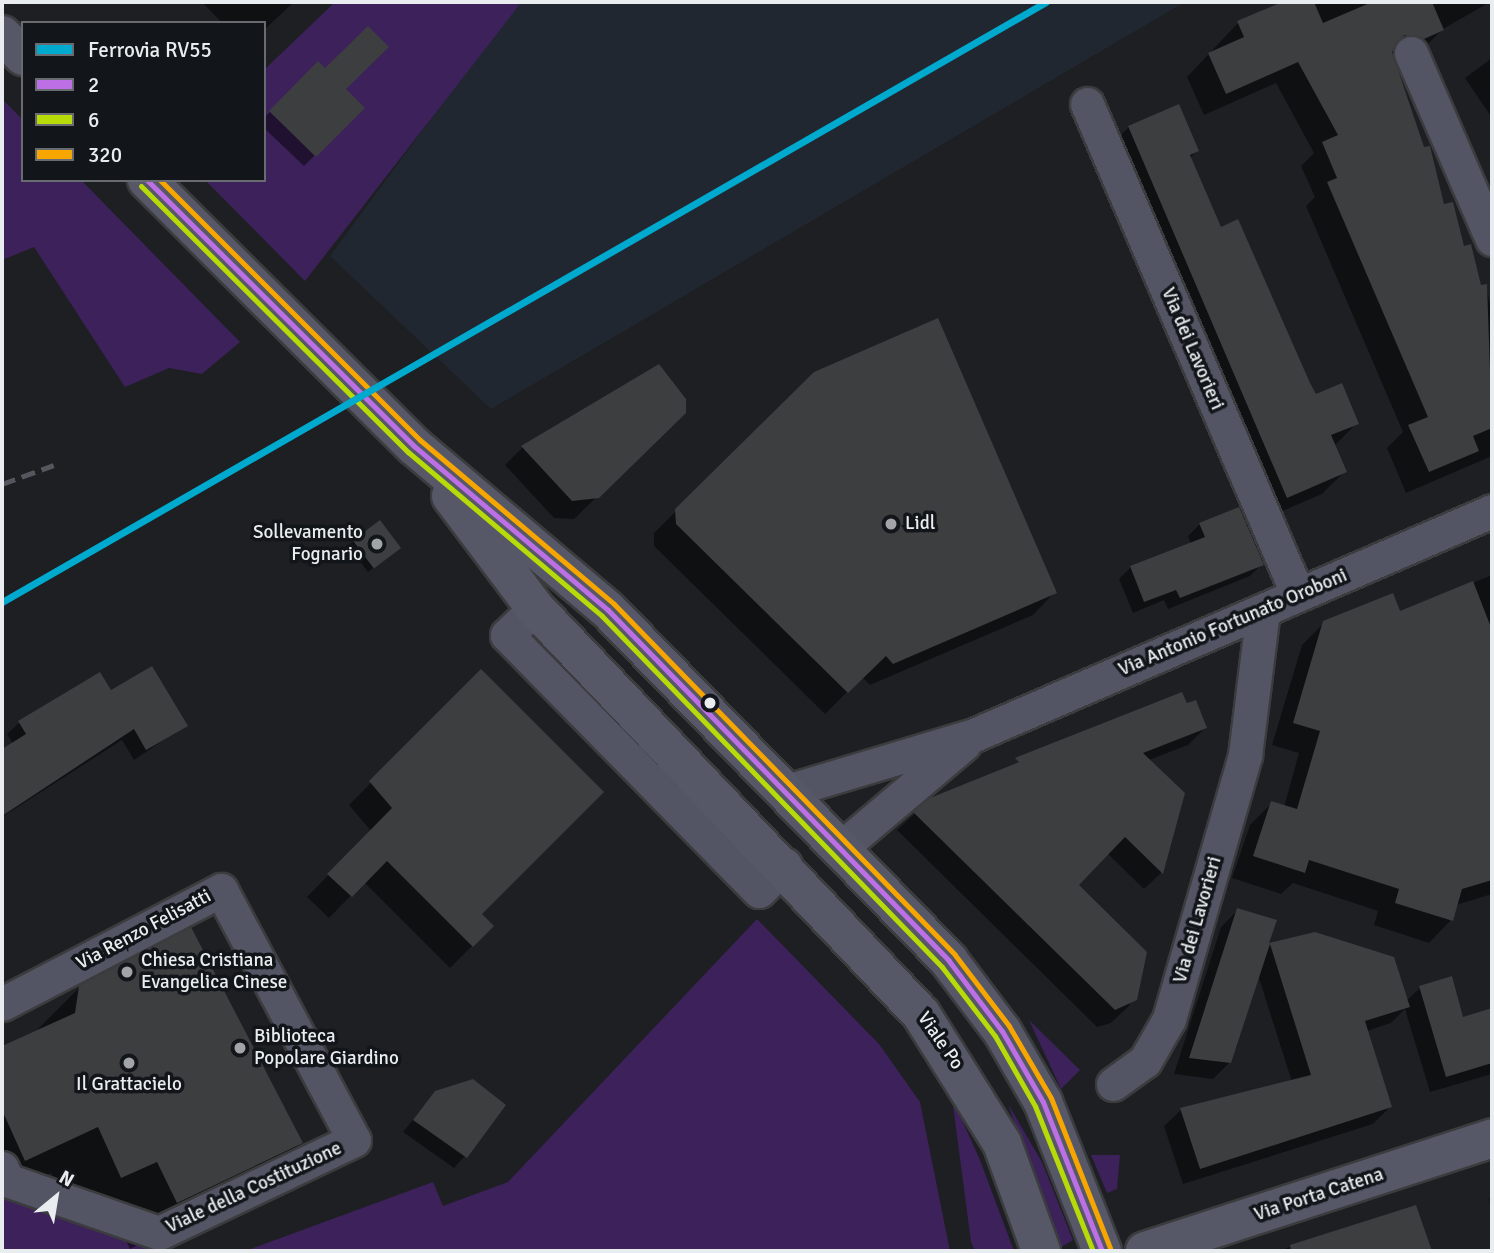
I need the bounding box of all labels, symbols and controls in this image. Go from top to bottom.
legend [21,21,266,182]
text: Ferrovia RV55 [88,37,212,63]
text: 2 [88,72,99,98]
text: 6 [88,107,99,133]
text: 320 [88,142,122,168]
street label: Via dei Lavorieri [1156,284,1228,414]
place label: Lidl [905,513,935,535]
marker: Lidl [883,516,899,532]
place label: Sollevamento Fognario [253,522,363,566]
marker: Sollevamento Fognario [369,536,385,552]
street label: Via Antonio Fortunato Oroboni [1115,564,1351,682]
unlabelled marker [703,696,717,710]
street label: Via dei Lavorieri [1169,854,1227,986]
street label: Via Renzo Felisatti [73,885,215,975]
place label: Chiesa Cristiana Evangelica Cinese [141,950,287,994]
marker: Chiesa Cristiana Evangelica Cinese [119,964,135,980]
street label: Viale Po [912,1008,968,1074]
place label: Biblioteca Popolare Giardino [254,1026,399,1070]
marker: Biblioteca Popolare Giardino [232,1040,248,1056]
marker: Il Grattacielo [121,1055,137,1071]
place label: Il Grattacielo [76,1074,182,1096]
street label: Viale della Costituzione [163,1137,345,1239]
north arrow [21,1162,91,1232]
street label: Via Porta Catena [1251,1163,1387,1227]
text: N [55,1165,78,1193]

